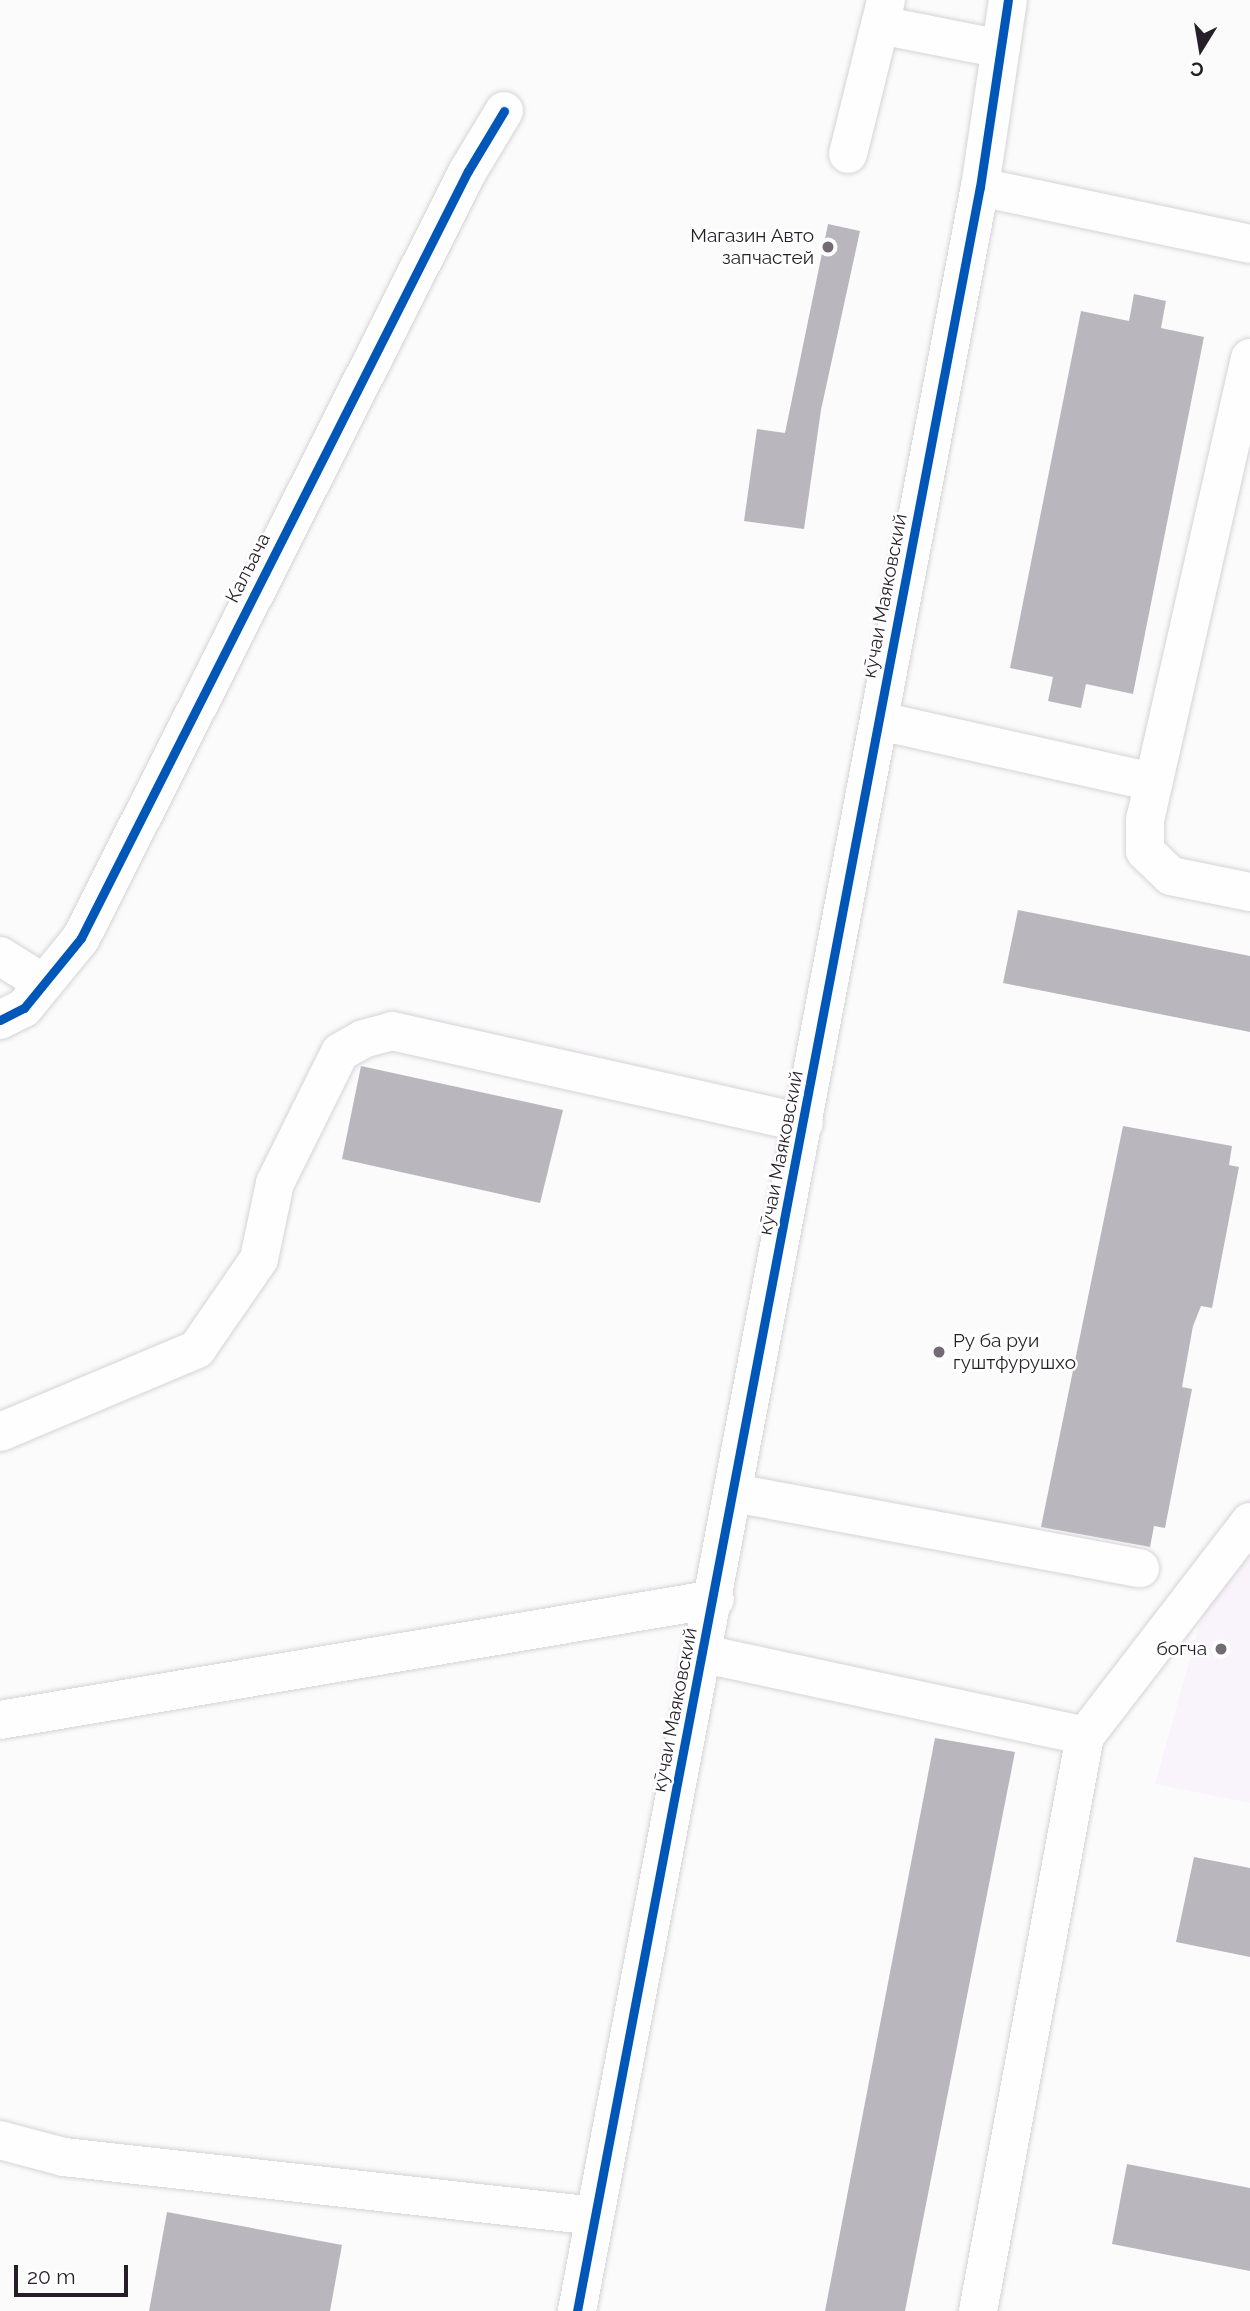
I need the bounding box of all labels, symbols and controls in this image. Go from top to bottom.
north arrow [1166,14,1236,84]
text: С [1188,58,1206,82]
place label: Магазин Авто запчастей [690,225,814,269]
marker: Магазин Авто запчастей [820,239,836,255]
street label: кӯчаи Маяковский [858,512,912,680]
street label: Калъача [221,529,275,607]
street label: кӯчаи Маяковский [754,1069,808,1237]
place label: Ру ба руи гуштфурушхо [953,1330,1076,1374]
marker: Ру ба руи гуштфурушхо [931,1344,947,1360]
street label: кӯчаи Маяковский [648,1626,702,1794]
place label: богча [1156,1638,1207,1660]
marker: богча [1213,1641,1229,1657]
scale bar [18,2252,131,2296]
text: 20 m [27,2264,75,2289]

